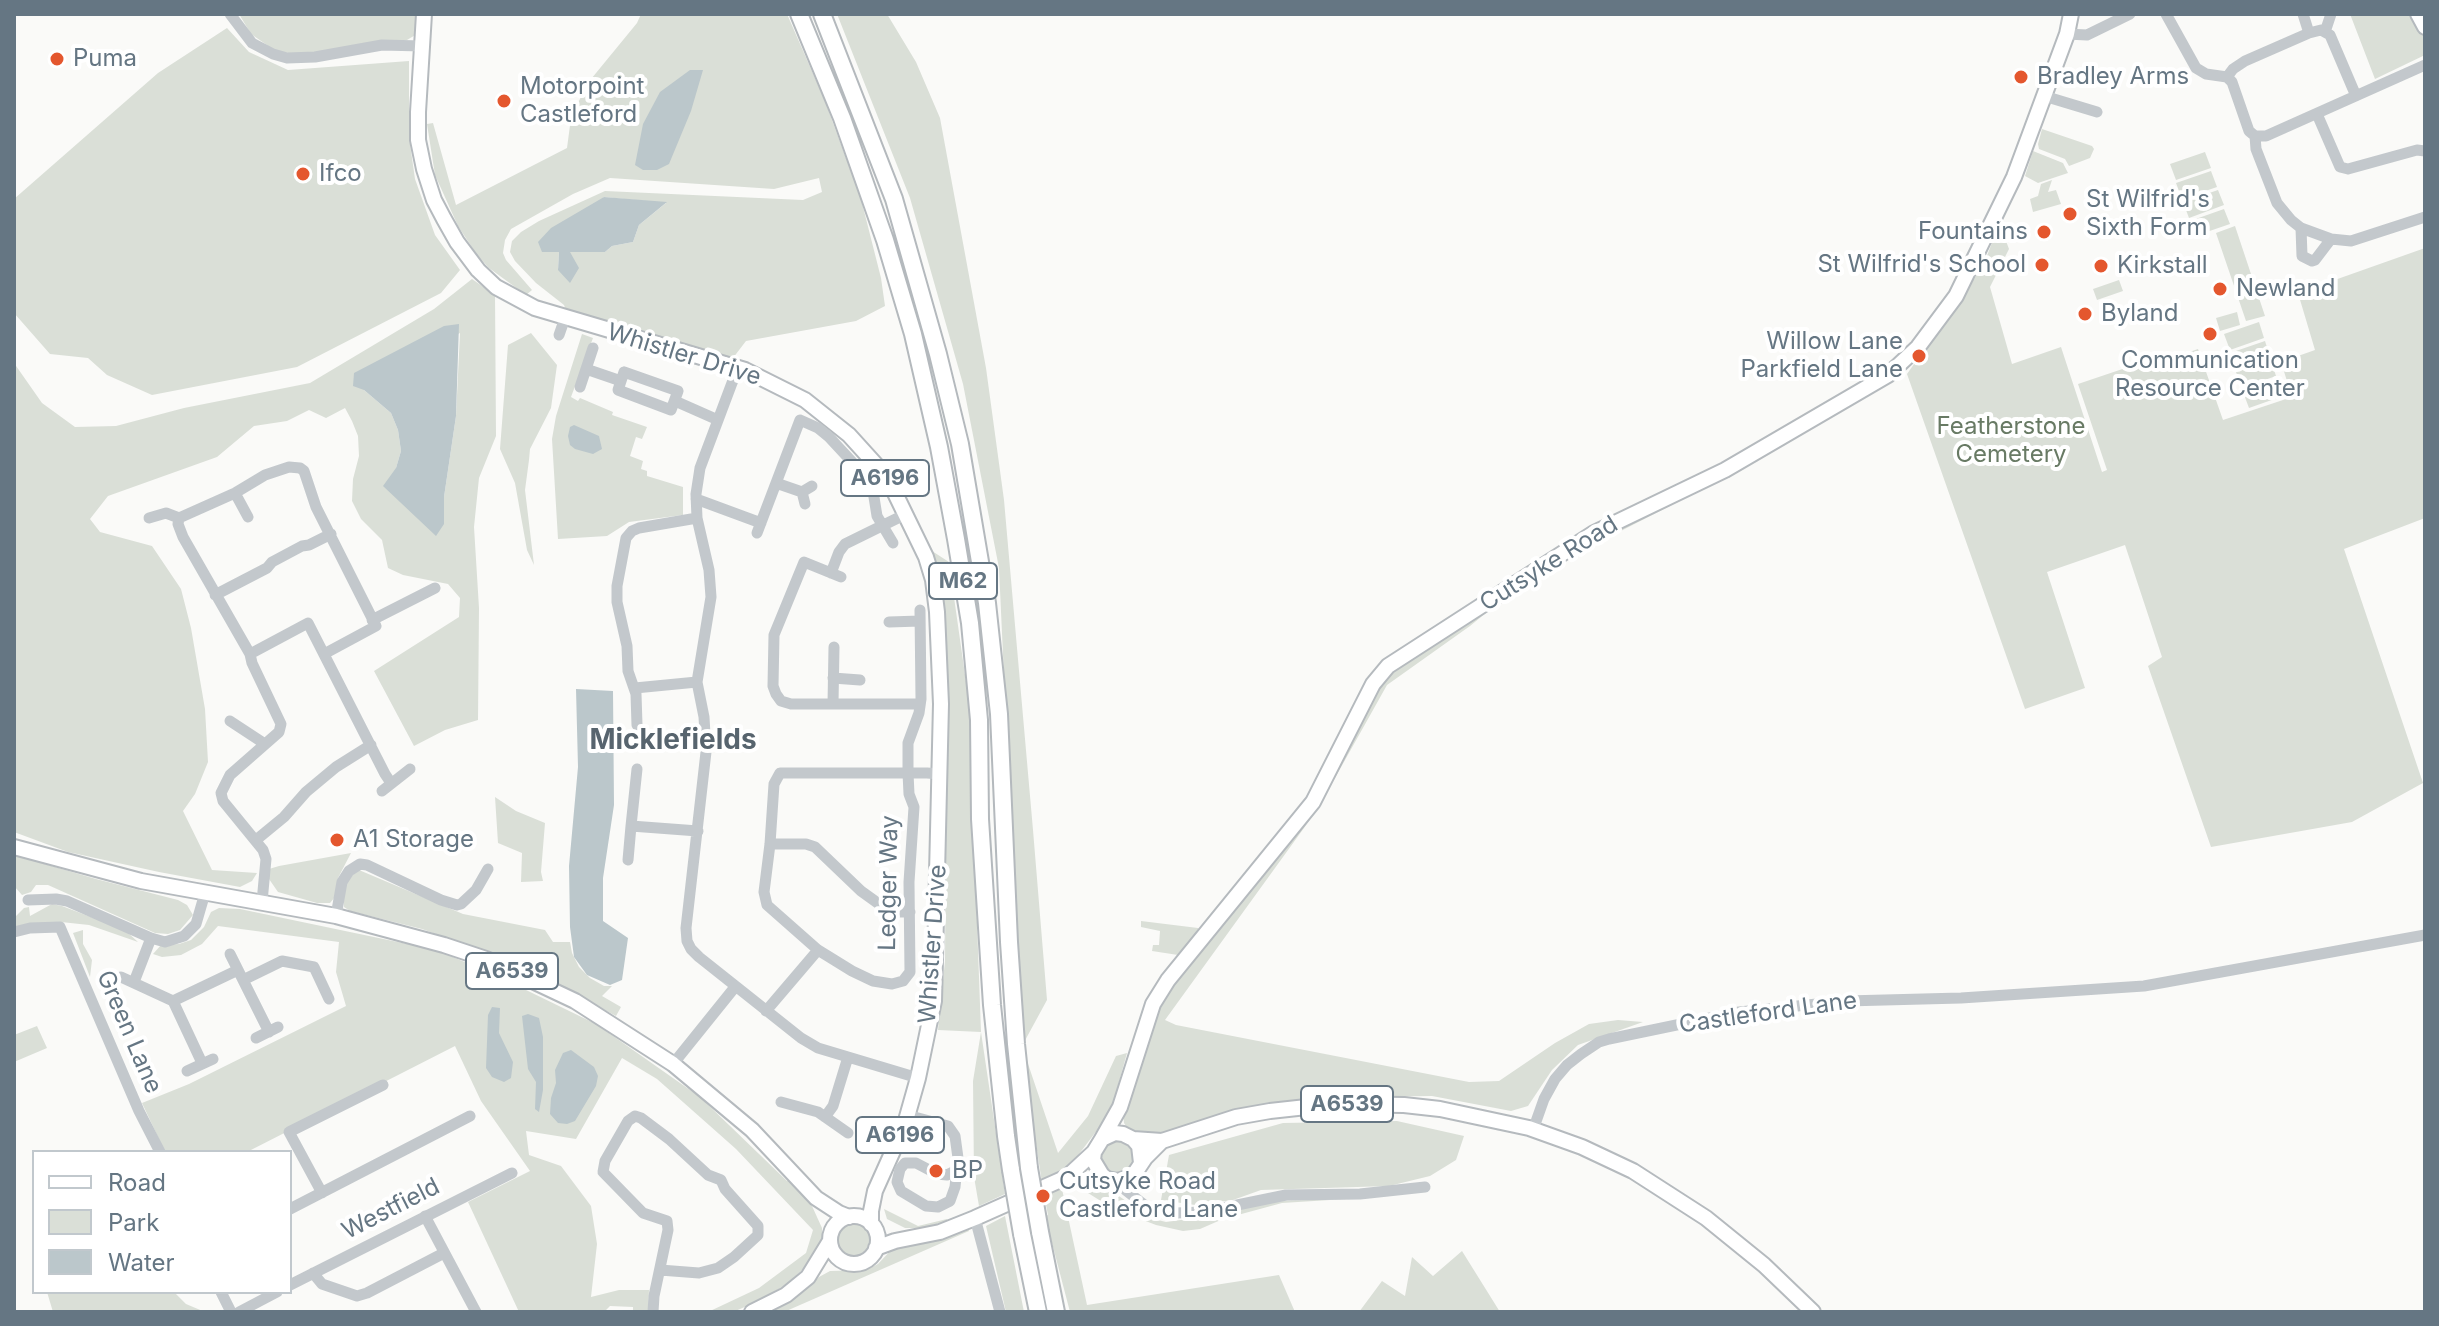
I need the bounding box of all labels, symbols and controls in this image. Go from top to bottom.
place label: Puma [73,45,137,73]
marker: Puma [48,50,66,68]
place label: Bradley Arms [2037,63,2189,91]
marker: Bradley Arms [2012,68,2030,86]
place label: Motorpoint Castleford [520,73,644,129]
marker: Motorpoint Castleford [495,92,513,110]
place label: Ifco [319,160,362,188]
marker: Ifco [294,165,312,183]
place label: St Wilfrid's Sixth Form [2086,186,2210,242]
marker: St Wilfrid's Sixth Form [2061,205,2079,223]
place label: Fountains [1918,218,2028,246]
marker: Fountains [2035,223,2053,241]
place label: St Wilfrid's School [1817,251,2026,279]
place label: Kirkstall [2117,252,2208,280]
marker: St Wilfrid's School [2033,256,2051,274]
marker: Kirkstall [2092,257,2110,275]
place label: Newland [2236,275,2335,303]
marker: Newland [2211,280,2229,298]
place label: Byland [2101,300,2178,328]
marker: Byland [2076,305,2094,323]
street label: Whistler Drive [604,318,764,392]
marker: Communication Resource Center [2201,325,2219,343]
place label: Willow Lane Parkfield Lane [1740,328,1903,384]
marker: Willow Lane Parkfield Lane [1910,347,1928,365]
place label: Communication Resource Center [2115,347,2305,403]
park label: Featherstone Cemetery [1937,413,2085,469]
road number: A6196 [841,460,929,496]
street label: Cutsyke Road [1475,510,1623,618]
road number: M62 [929,563,997,599]
district label: Micklefields [589,724,757,758]
street label: Ledger Way [873,815,905,951]
place label: A1 Storage [353,826,474,854]
marker: A1 Storage [328,831,346,849]
street label: Whistler Drive [913,864,953,1024]
road number: A6539 [466,953,558,989]
street label: Green Lane [90,966,168,1098]
street label: Castleford Lane [1677,986,1859,1040]
road number: A6539 [1301,1086,1393,1122]
road number: A6196 [856,1117,944,1153]
legend [32,1150,292,1294]
place label: BP [952,1157,983,1185]
marker: BP [927,1162,945,1180]
text: Road [108,1168,166,1197]
place label: Cutsyke Road Castleford Lane [1059,1168,1238,1224]
street label: Westfield [337,1172,445,1246]
marker: Cutsyke Road Castleford Lane [1034,1187,1052,1205]
text: Park [108,1208,159,1237]
text: Water [108,1248,175,1277]

